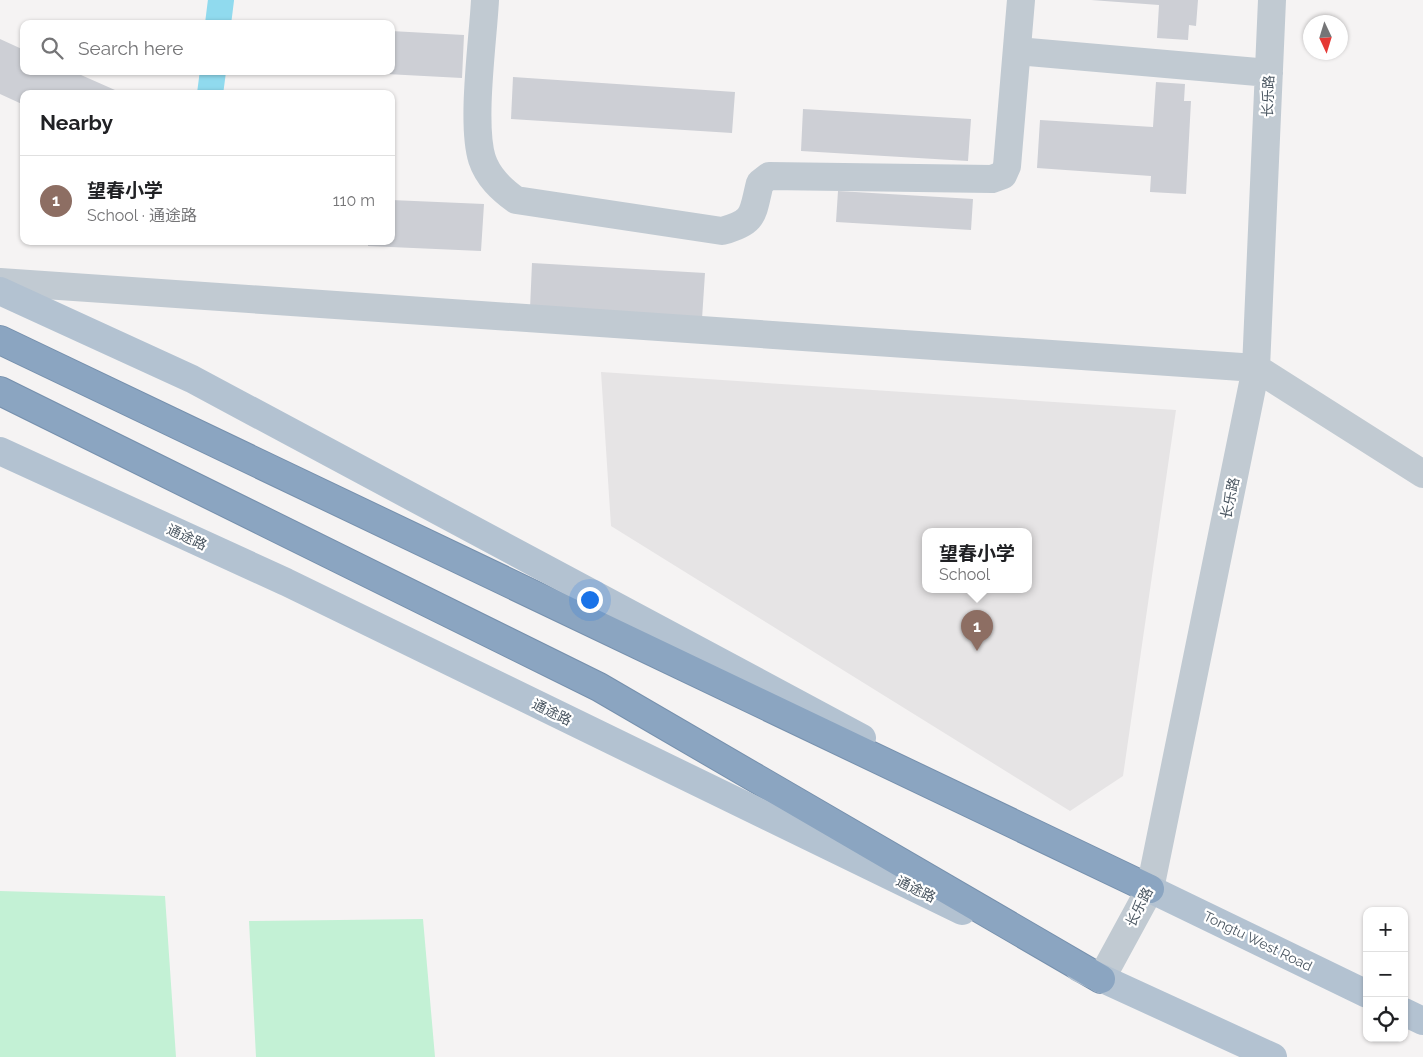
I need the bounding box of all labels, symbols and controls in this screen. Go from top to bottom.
north arrow [1303,15,1348,60]
search box [20,20,395,75]
icon: search [38,34,66,62]
text: Search here [78,37,184,59]
street label: 长乐路 [1259,75,1277,117]
text: Nearby [40,110,113,135]
text: 望春小学 [87,179,163,201]
text: 1 [52,191,60,210]
text: 110 m [333,191,375,210]
text: School · 通途路 [87,206,197,225]
street label: 长乐路 [1218,476,1242,520]
street label: 通途路 [165,521,209,553]
popup [922,528,1032,593]
text: 望春小学 [939,542,1015,564]
text: School [939,565,990,584]
your location [577,587,603,613]
pin: 1 [961,610,993,651]
street label: 通途路 [530,696,574,728]
street label: 通途路 [894,873,938,905]
street label: 长乐路 [1122,885,1156,929]
map controls [1363,907,1408,1042]
button: + [1363,907,1408,952]
street label: Tongtu West Road [1201,908,1315,974]
button: − [1363,952,1408,997]
button: locate [1363,997,1408,1042]

